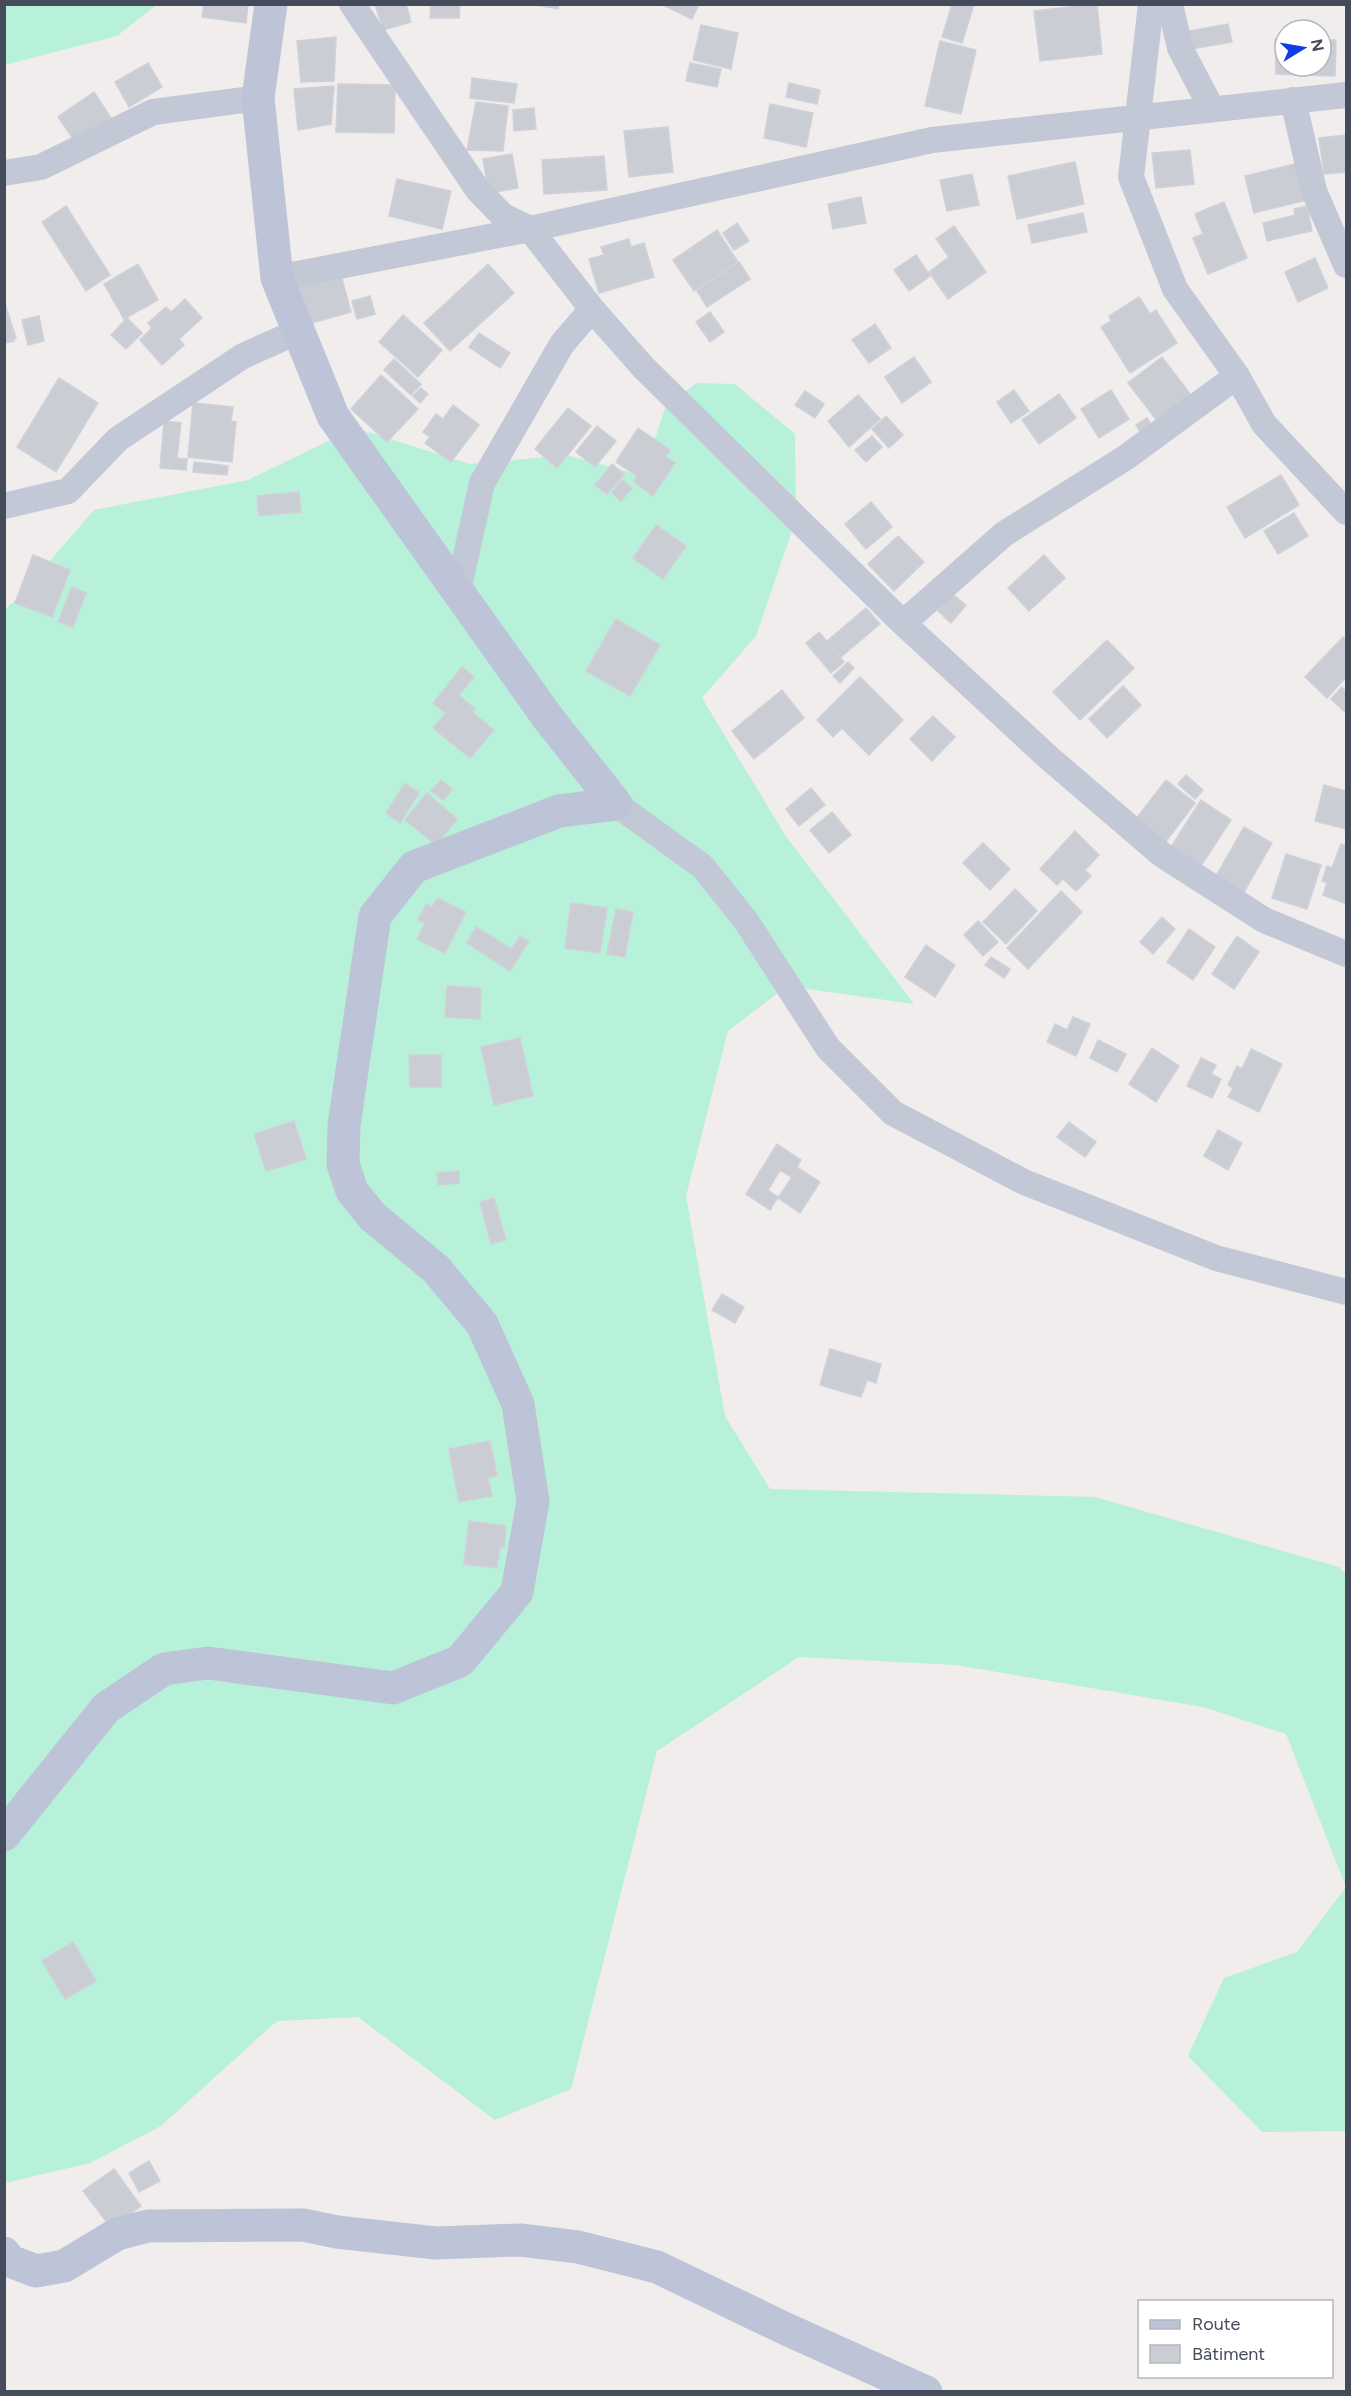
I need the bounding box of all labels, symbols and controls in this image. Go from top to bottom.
north arrow [1273,18,1333,78]
text: N [1307,37,1328,53]
legend [1138,2300,1333,2378]
text: Route [1192,2313,1241,2335]
text: Bâtiment [1192,2343,1265,2365]

